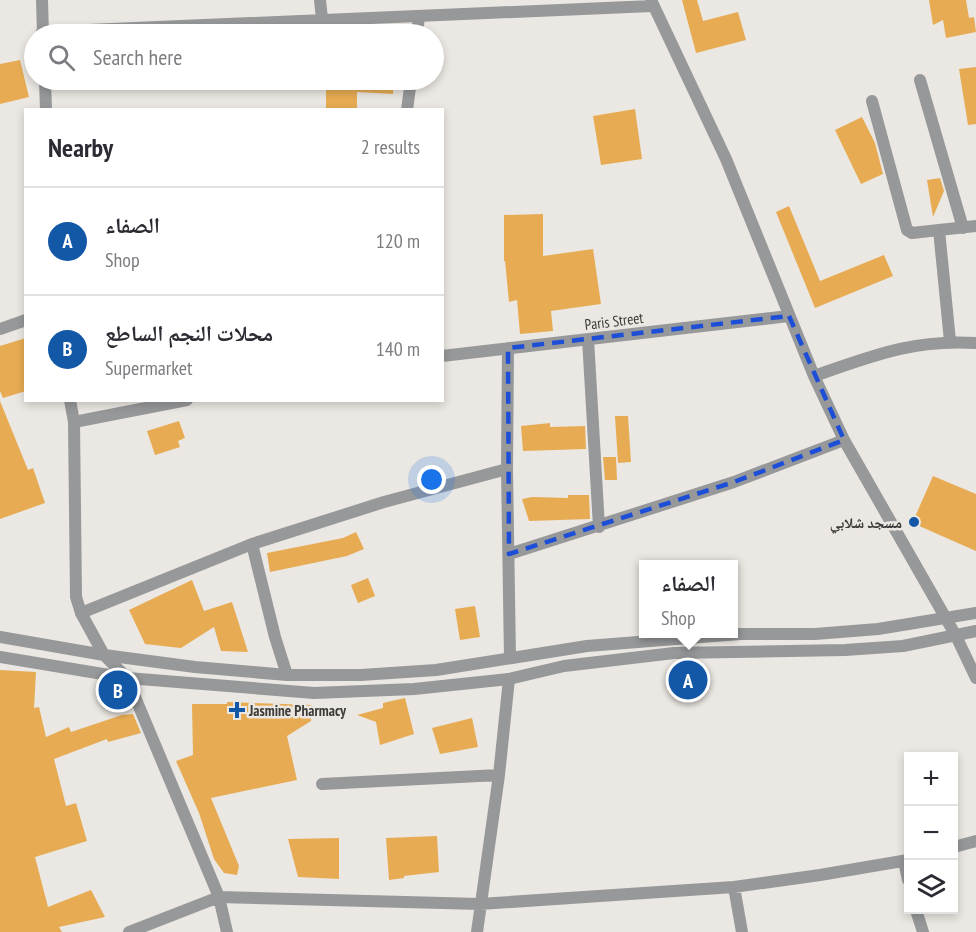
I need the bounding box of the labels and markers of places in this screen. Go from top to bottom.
place label: مسجد شلابي [830,513,902,534]
marker: مسجد شلابي [907,515,921,529]
pin: A [668,658,708,702]
pin: B [98,668,138,712]
place label: Jasmine Pharmacy [248,701,347,720]
marker: Jasmine Pharmacy [230,703,244,717]

